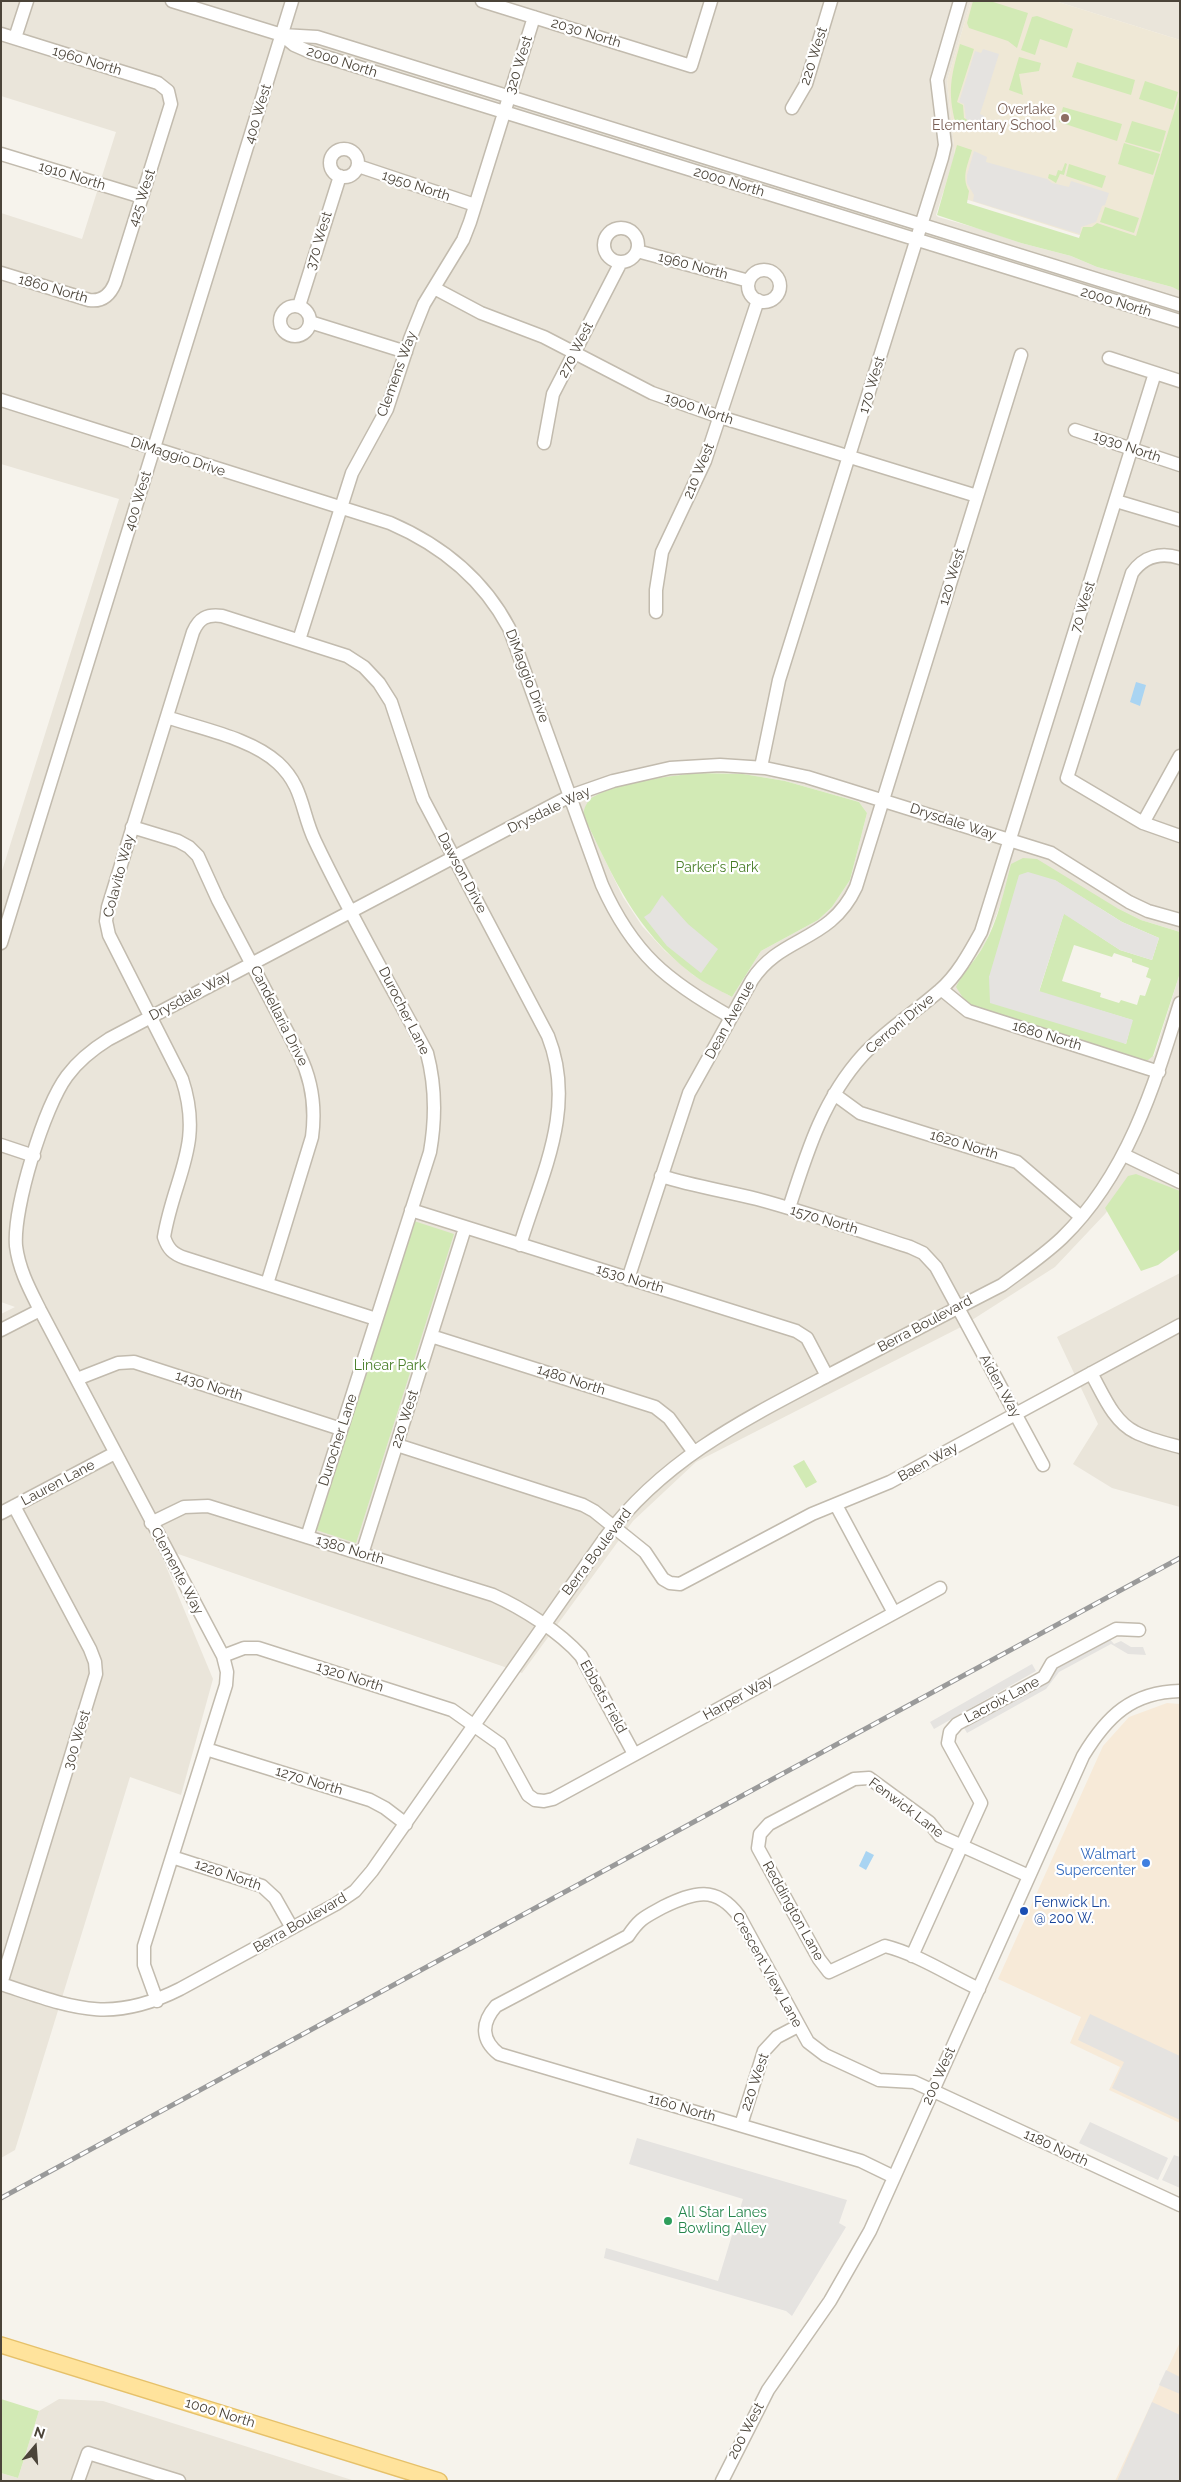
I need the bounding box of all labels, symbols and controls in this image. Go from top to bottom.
street label: 2030 North [549,14,623,52]
street label: 220 West [797,25,831,87]
street label: 320 West [502,34,536,96]
street label: 1960 North [50,43,124,79]
street label: 2000 North [305,43,379,81]
street label: 400 West [241,82,275,146]
place label: Overlake Elementary School [932,102,1055,134]
marker: Overlake Elementary School [1059,112,1071,124]
street label: 1910 North [36,158,108,194]
street label: 2000 North [691,163,767,201]
street label: 425 West [125,167,159,229]
street label: 1950 North [380,167,452,205]
street label: 370 West [302,210,336,272]
street label: 1960 North [656,249,730,283]
street label: 1860 North [16,271,90,307]
street label: 2000 North [1078,283,1154,321]
street label: 270 West [555,319,597,381]
street label: Clemens Way [374,329,420,419]
street label: 170 West [855,354,889,416]
street label: 1900 North [662,389,736,429]
street label: 1930 North [1091,428,1163,466]
street label: DiMaggio Drive [129,434,227,480]
street label: 210 West [680,441,718,501]
street label: 400 West [121,469,155,533]
street label: 120 West [935,546,969,608]
street label: 70 West [1067,579,1099,635]
street label: DiMaggio Drive [501,627,553,725]
street label: Drysdale Way [505,783,593,837]
street label: Drysdale Way [908,800,998,844]
street label: Dawson Drive [434,830,490,916]
street label: Colavito Way [100,833,138,919]
park label: Parker's Park [676,860,758,876]
street label: Candellaria Drive [247,963,311,1069]
street label: Durocher Lane [375,964,433,1058]
street label: Drysdale Way [146,967,234,1025]
street label: Dean Avenue [702,978,758,1062]
street label: Cerroni Drive [862,991,938,1057]
street label: 1680 North [1010,1017,1084,1055]
street label: 1620 North [928,1127,1000,1163]
street label: 1570 North [788,1202,860,1238]
street label: 1530 North [594,1261,666,1297]
street label: Berra Boulevard [875,1292,975,1356]
street label: Aiden Way [976,1351,1024,1421]
park label: Linear Park [354,1358,426,1374]
street label: 1480 North [535,1361,607,1399]
street label: 1430 North [173,1367,245,1405]
street label: 220 West [388,1388,422,1450]
street label: Durocher Lane [315,1392,361,1488]
street label: Baen Way [895,1439,961,1485]
street label: Lauren Lane [18,1457,98,1509]
street label: Berra Boulevard [559,1505,635,1599]
street label: Clemente Way [147,1525,207,1617]
street label: 1380 North [314,1532,386,1568]
street label: 1320 North [314,1658,386,1696]
street label: Ebbets Field [576,1658,630,1736]
street label: Harper Way [700,1672,776,1724]
street label: Lacroix Lane [962,1673,1042,1727]
street label: 300 West [60,1708,94,1772]
street label: 1270 North [273,1763,345,1799]
street label: Fenwick Lane [865,1774,947,1842]
place label: Walmart Supercenter [1056,1847,1136,1880]
street label: 1220 North [192,1856,264,1894]
marker: Walmart Supercenter [1140,1857,1152,1869]
street label: Reddington Lane [759,1858,827,1964]
street label: Berra Boulevard [250,1890,350,1956]
place label: Fenwick Ln. @ 200 W. [1034,1895,1110,1928]
marker: Fenwick Ln. @ 200 W. [1018,1905,1030,1917]
street label: Crescent View Lane [728,1909,806,2031]
street label: 200 West [919,2045,959,2107]
street label: 220 West [737,2051,773,2113]
street label: 1160 North [646,2090,718,2126]
street label: 1180 North [1021,2126,1091,2170]
place label: All Star Lanes Bowling Alley [678,2205,767,2238]
marker: All Star Lanes Bowling Alley [662,2215,674,2227]
street label: 1000 North [183,2394,257,2432]
street label: 200 West [724,2400,768,2462]
north arrow [10,2422,60,2472]
text: N [32,2423,47,2442]

